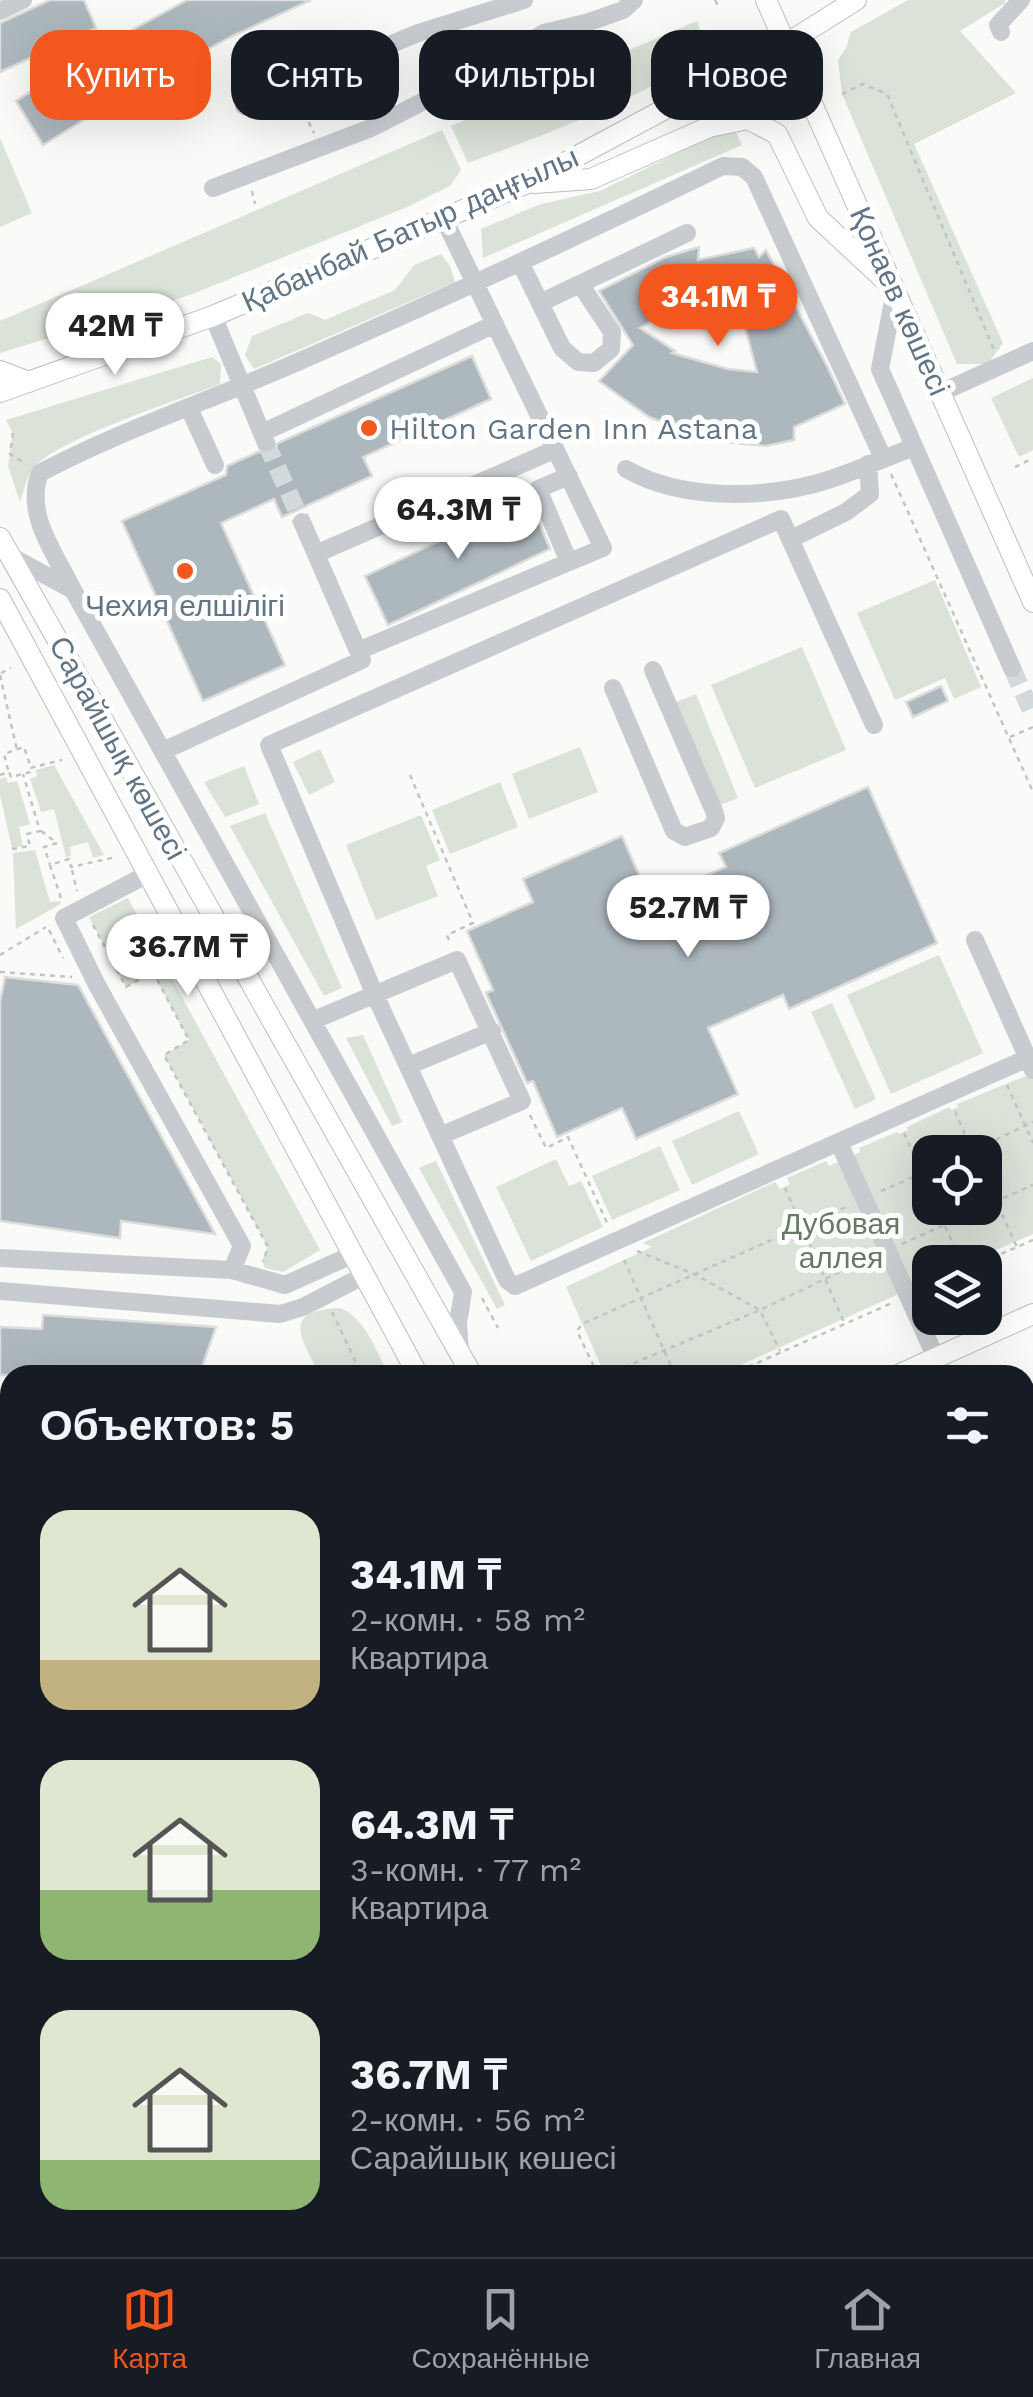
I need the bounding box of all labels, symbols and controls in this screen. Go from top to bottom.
chip: Купить [30,30,211,120]
chip: Снять [231,30,399,120]
chip: Фильтры [419,30,631,120]
chip: Новое [651,30,823,120]
street label: Қабанбай Батыр даңғылы [236,139,584,319]
street label: Қонаев көшесі [843,201,957,401]
pin: 34.1M ₸ [626,264,810,349]
text: 34.1M ₸ [660,277,776,315]
pin: 42M ₸ [45,293,185,378]
text: 42M ₸ [67,306,163,344]
place label: Hilton Garden Inn Astana [389,411,758,446]
marker: Hilton Garden Inn Astana [358,417,380,439]
pin: 64.3M ₸ [366,477,550,562]
text: 64.3M ₸ [396,490,520,528]
marker: Чехия елшілігі [174,560,196,582]
place label: Чехия елшілігі [85,588,285,623]
street label: Сарайшық көшесі [42,630,194,866]
pin: 52.7M ₸ [596,875,780,960]
text: 52.7M ₸ [629,888,747,926]
pin: 36.7M ₸ [96,914,280,999]
text: 36.7M ₸ [128,927,248,965]
map controls [912,1135,1002,1335]
button: locate [912,1135,1002,1225]
park label: Дубовая аллея [782,1206,900,1275]
button: layers [912,1245,1002,1335]
icon: filters [940,1398,995,1453]
text: Объектов: 5 [40,1401,294,1450]
icon: home [120,1550,240,1670]
text: 34.1M ₸ [350,1550,501,1599]
text: 2-комн. · 58 m² [350,1601,585,1639]
text: Квартира [350,1639,488,1677]
icon: home [120,1800,240,1920]
text: 64.3M ₸ [350,1800,513,1849]
text: 3-комн. · 77 m² [350,1851,581,1889]
text: Квартира [350,1889,488,1927]
icon: home [120,2050,240,2170]
text: 36.7M ₸ [350,2050,507,2099]
text: 2-комн. · 56 m² [350,2101,585,2139]
text: Сарайшық көшесі [350,2139,617,2177]
tab: Карта [112,2282,187,2375]
tab: Сохранённые [412,2282,590,2375]
tab: Главная [814,2282,921,2375]

